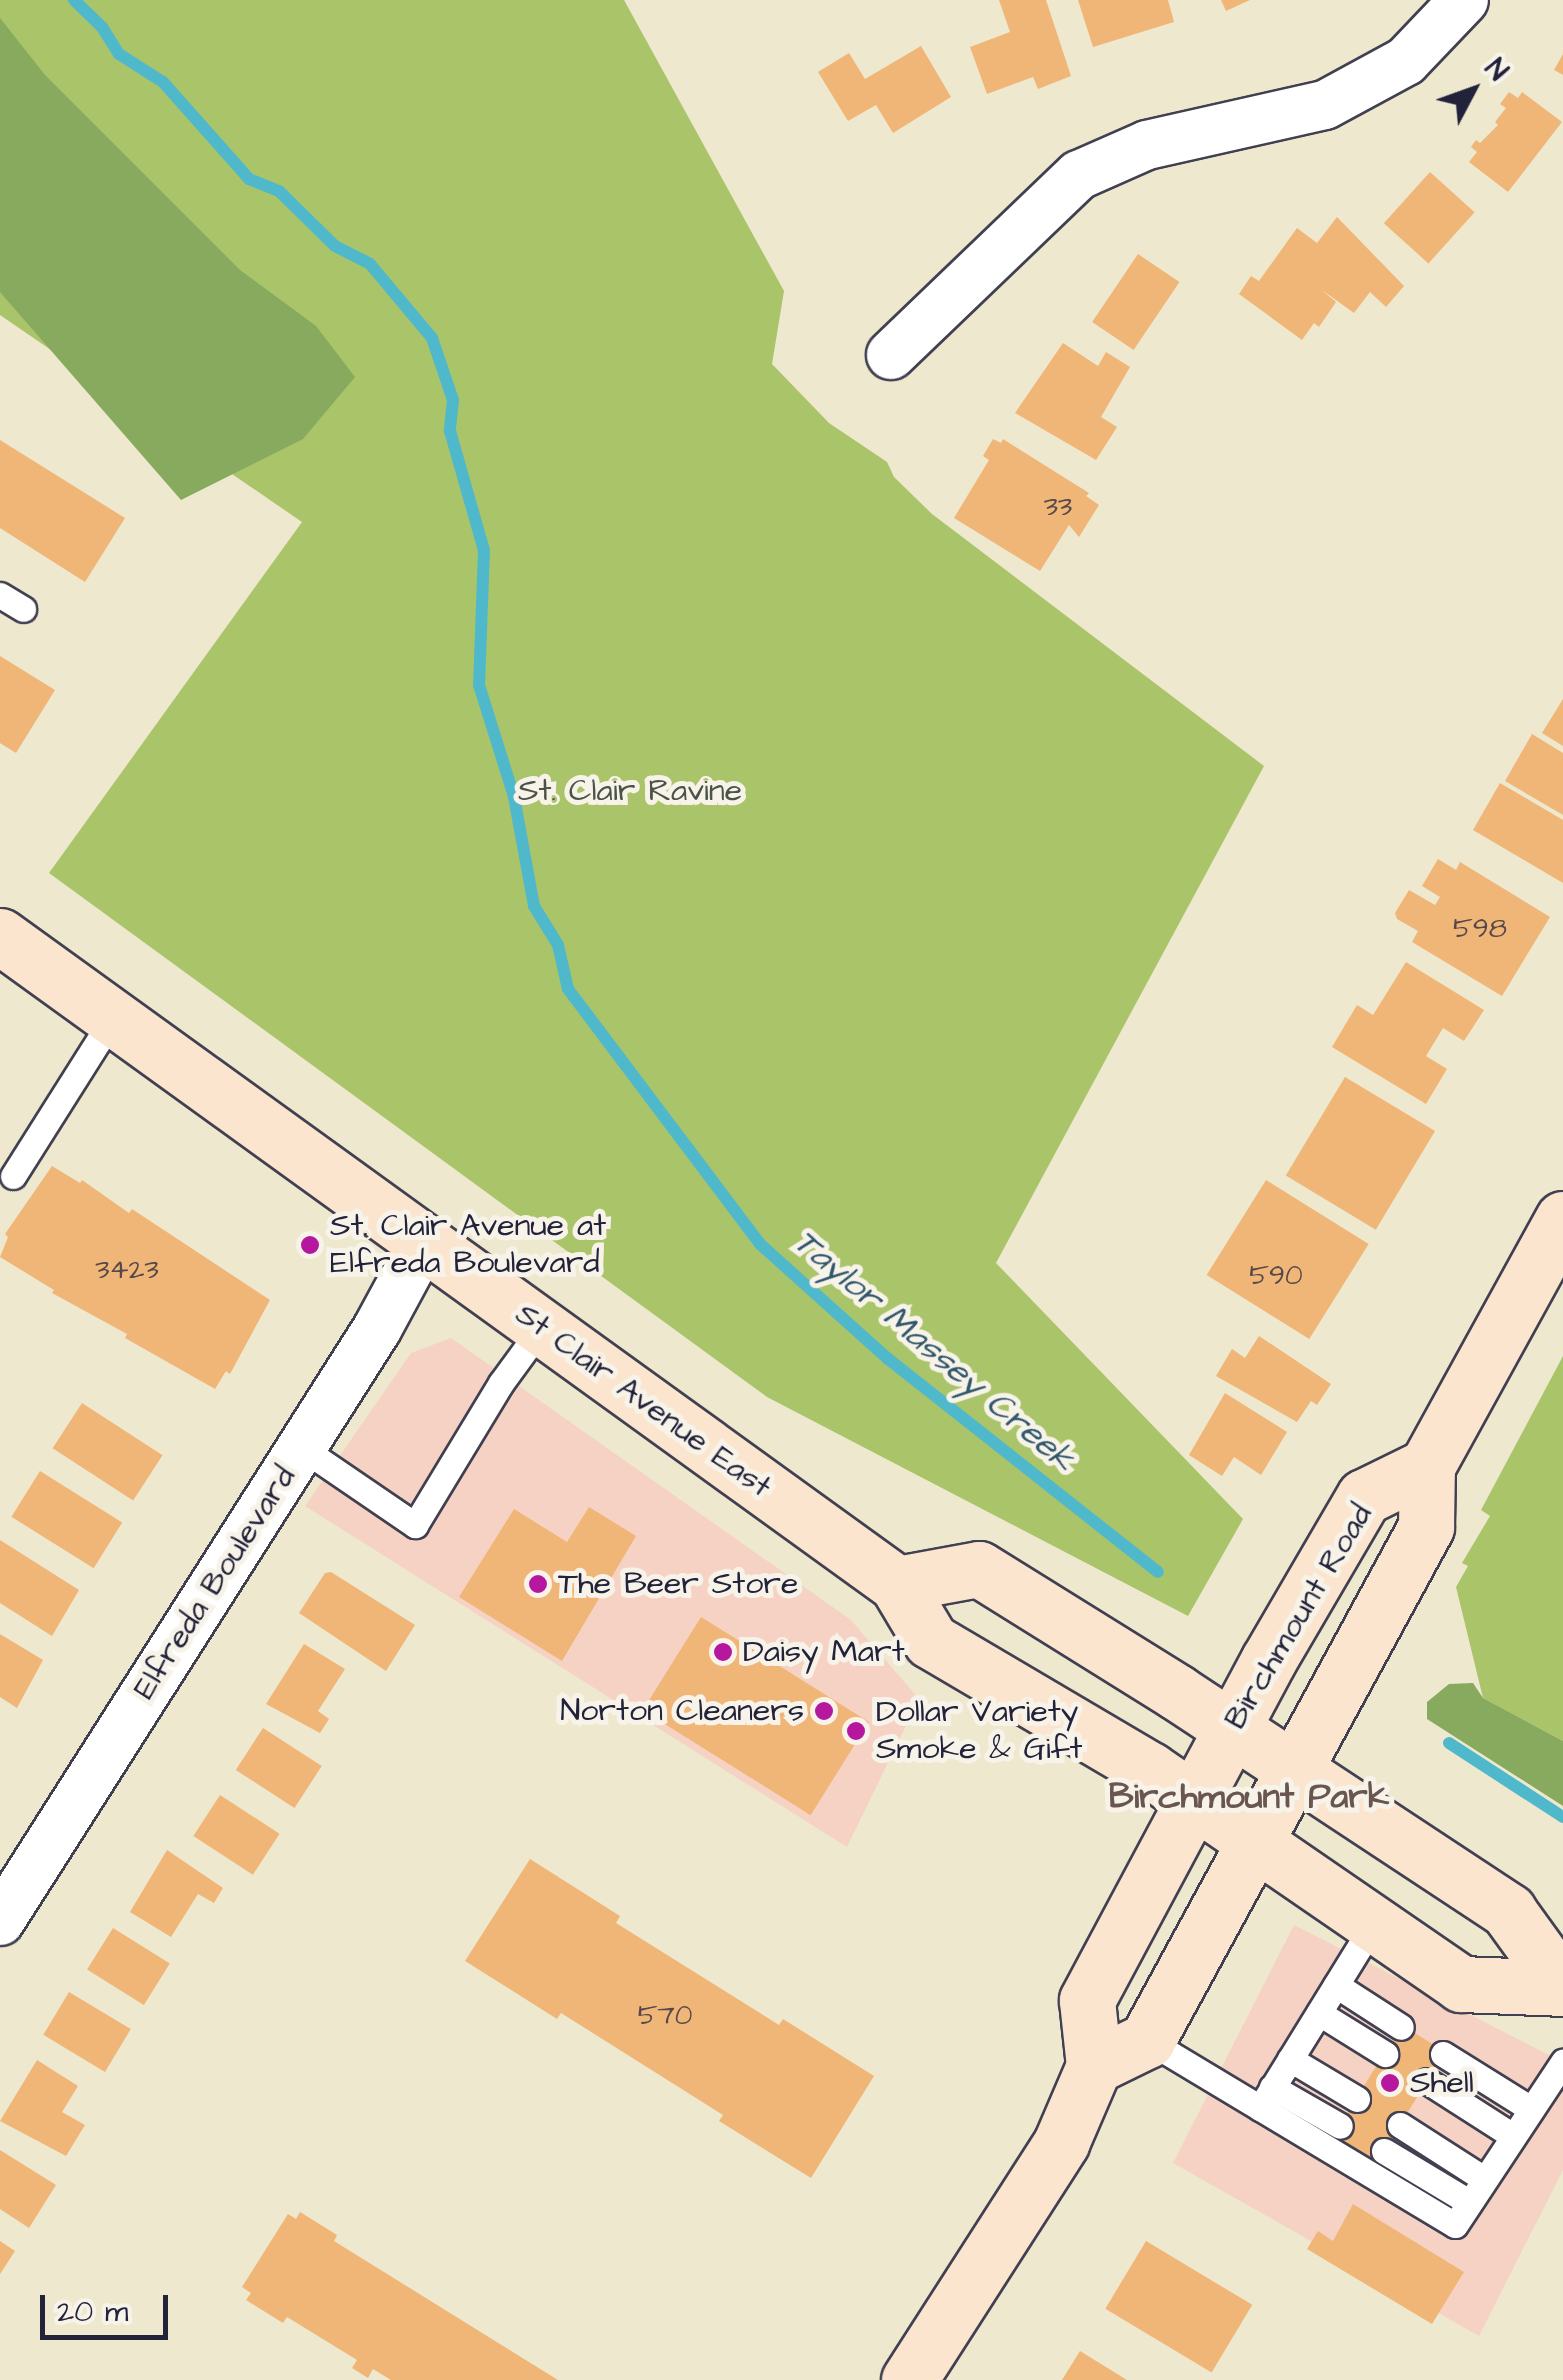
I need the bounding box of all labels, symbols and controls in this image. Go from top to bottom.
north arrow [1423,40,1523,140]
text: N [1476,51,1516,89]
house number: 33 [1044,490,1072,524]
park label: St. Clair Ravine [518,772,742,810]
house number: 598 [1453,912,1507,946]
place label: St. Clair Avenue at Elfreda Boulevard [330,1208,606,1283]
water label: Taylor Massey Creek [785,1221,1083,1481]
marker: St. Clair Avenue at Elfreda Boulevard [299,1234,321,1256]
house number: 3423 [95,1253,159,1287]
house number: 590 [1249,1259,1303,1293]
street label: St Clair Avenue East [508,1295,778,1507]
street label: Elfreda Boulevard [125,1459,305,1707]
street label: Birchmount Road [1217,1498,1381,1736]
place label: The Beer Store [558,1565,798,1603]
marker: The Beer Store [527,1573,549,1595]
place label: Daisy Mart [743,1633,905,1671]
marker: Daisy Mart [712,1641,734,1663]
place label: Norton Cleaners [560,1692,804,1730]
place label: Dollar Variety Smoke & Gift [876,1694,1082,1769]
marker: Norton Cleaners [813,1700,835,1722]
marker: Dollar Variety Smoke & Gift [845,1720,867,1742]
district label: Birchmount Park [1109,1776,1389,1818]
house number: 570 [638,1999,692,2033]
place label: Shell [1410,2064,1474,2102]
marker: Shell [1379,2072,1401,2094]
scale bar [45,2275,172,2337]
text: 20 m [57,2291,128,2333]

